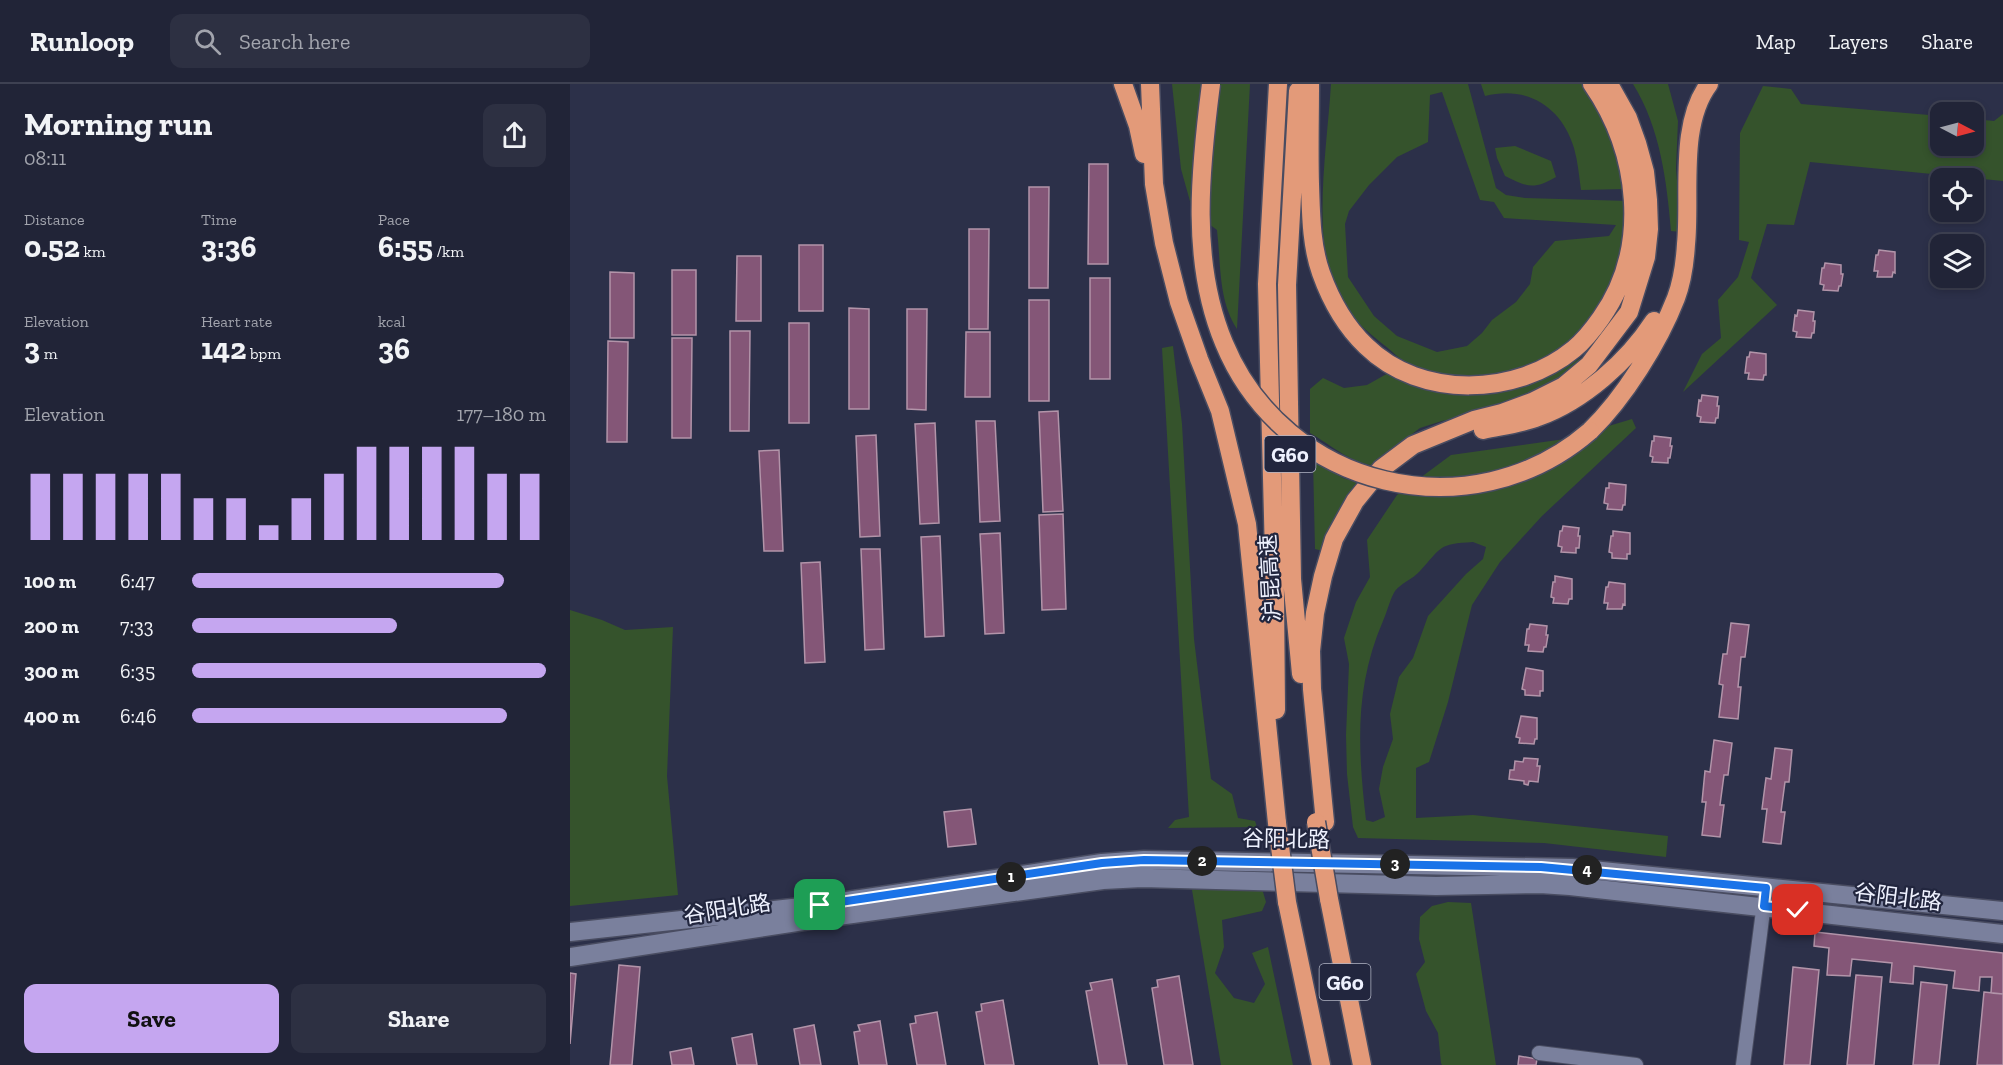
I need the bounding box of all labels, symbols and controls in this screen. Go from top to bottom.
search box [170,14,590,68]
text: Runloop [30,25,134,58]
icon: search [191,25,224,58]
text: Search here [239,28,350,55]
text: Map [1756,29,1796,54]
text: Layers [1829,29,1888,54]
text: Share [1921,29,1973,54]
north arrow [1930,102,1984,156]
map controls [1930,102,1984,288]
text: Morning run [24,104,212,143]
button: share [483,104,546,167]
text: 08:11 [24,146,66,170]
button: locate [1930,168,1984,222]
text: Distance [24,210,85,229]
text: Time [201,210,237,229]
text: Pace [378,210,410,229]
text: 0.52 [24,229,80,265]
text: 3:36 [201,229,257,265]
text: 6:55 [378,229,433,265]
button: layers [1930,234,1984,288]
text: km [80,242,106,261]
text: /km [433,242,464,261]
text: Elevation [24,312,89,331]
text: Heart rate [201,312,272,331]
text: kcal [378,312,405,331]
text: 3 [24,331,40,367]
text: 142 [201,331,246,367]
text: 36 [378,331,410,367]
text: m [40,344,57,363]
text: bpm [246,344,281,363]
text: Elevation [24,402,105,426]
text: 177–180 m [456,402,546,426]
road number: G60 [1264,436,1316,472]
street label: 沪昆高速 [1254,533,1286,623]
text: 100 m [24,569,76,593]
text: 6:47 [120,569,155,593]
text: 200 m [24,614,79,638]
text: 7:33 [120,614,153,638]
text: 300 m [24,659,79,683]
text: 6:35 [120,659,155,683]
text: 400 m [24,704,80,728]
text: 6:46 [120,704,157,728]
street label: 谷阳北路 [1242,825,1330,853]
pin: 2 [1187,846,1217,876]
pin: 3 [1380,849,1410,879]
text: 2 [1198,851,1206,870]
text: 3 [1391,854,1399,873]
pin: 4 [1572,855,1602,885]
text: 4 [1582,860,1592,879]
pin: 1 [996,862,1026,892]
text: 1 [1008,867,1014,886]
street label: 谷阳北路 [1853,878,1943,916]
pin [794,879,845,930]
pin [1772,884,1823,935]
icon: arrive [803,888,836,921]
street label: 谷阳北路 [681,889,773,929]
icon: check [1781,893,1814,926]
road number: G60 [1320,964,1370,1000]
button: Save [24,984,279,1053]
button: Share [291,984,546,1053]

